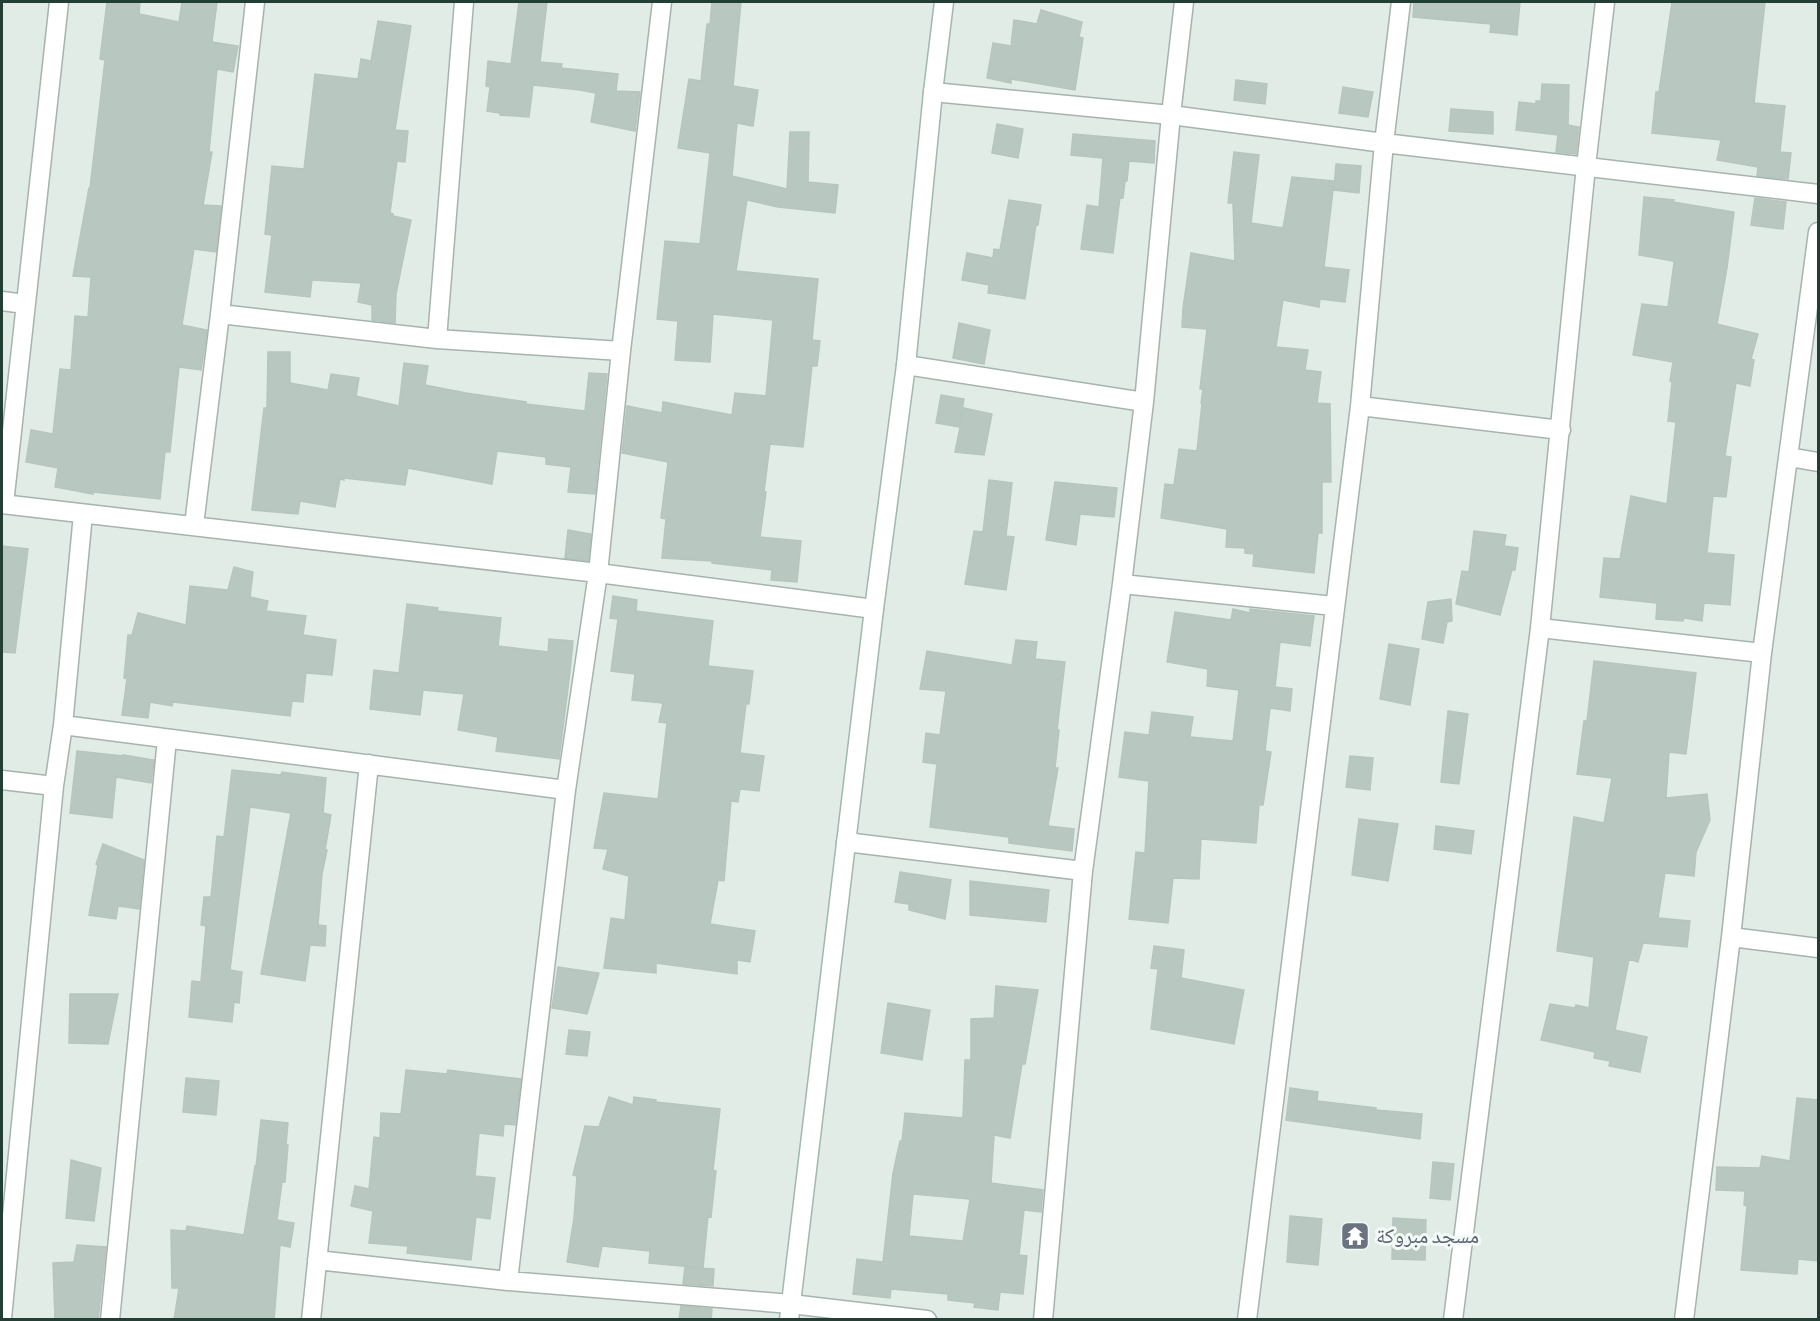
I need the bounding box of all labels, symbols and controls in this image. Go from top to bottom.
temple icon: مسجد مبروكة [1339,1220,1371,1252]
place label: مسجد مبروكة [1376,1226,1479,1248]

